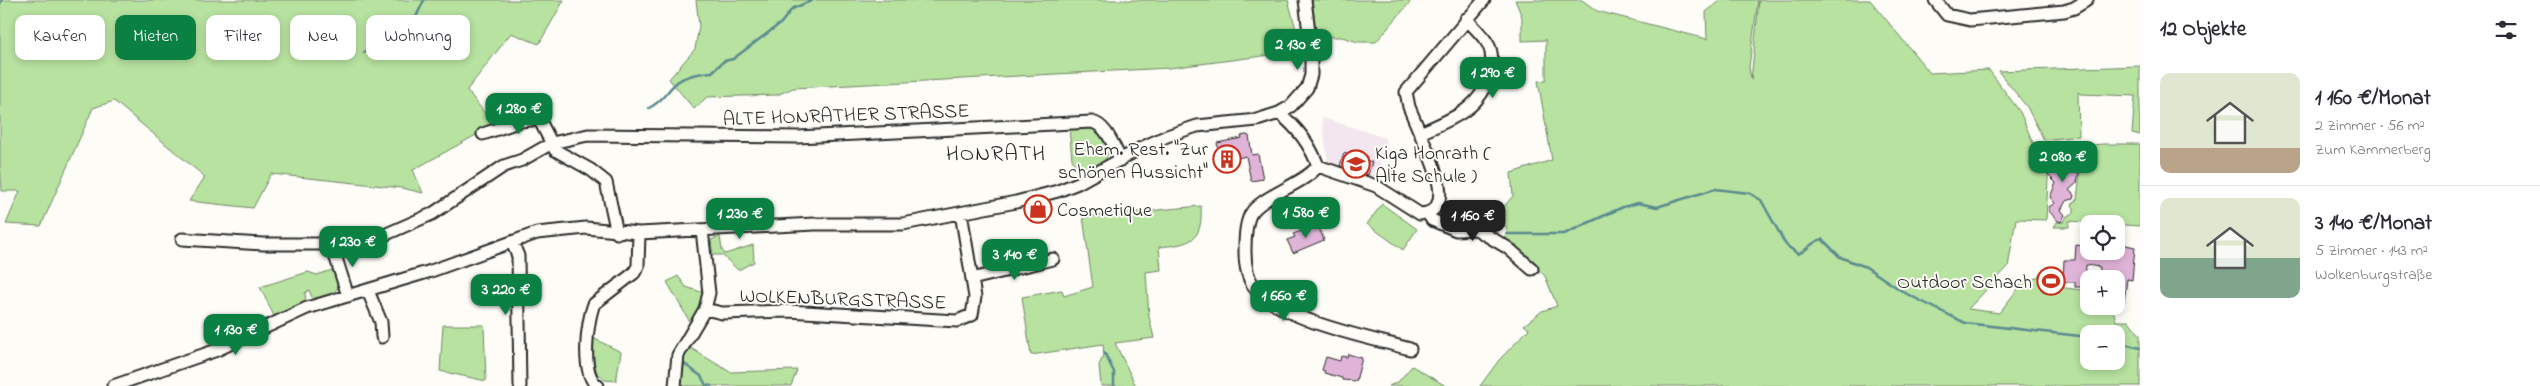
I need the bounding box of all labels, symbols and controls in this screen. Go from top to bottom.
chip: Kaufen [15,15,105,60]
chip: Mieten [115,15,196,60]
chip: Filter [206,15,280,60]
chip: Neu [290,15,356,60]
chip: Wohnung [366,15,470,60]
text: 12 Objekte [2160,15,2246,45]
icon: filters [2492,16,2520,44]
pin: 2 130 € [1252,28,1344,71]
text: 2 130 € [1275,33,1321,57]
pin: 1 290 € [1447,56,1539,99]
text: 1 290 € [1471,61,1515,85]
text: 1 160 €/Monat [2315,84,2431,114]
pin: 1 280 € [473,92,565,135]
icon: home [2200,93,2260,153]
text: 1 280 € [496,97,542,121]
street label: ALTE HONRATHER STRASSE [722,98,970,135]
text: 2 Zimmer · 56 m² [2315,114,2425,138]
place label: Ehem. Rest. "Zur schönen Aussicht" [1058,136,1209,188]
text: Zum Kammerberg [2315,138,2431,162]
district label: HONRATH [946,139,1046,171]
place label: Kiga Honrath ( Alte Schule ) [1375,140,1492,192]
pin: 2 080 € [2017,140,2109,183]
building icon: Ehem. Rest. "Zur schönen Aussicht" [1212,144,1242,174]
text: 2 080 € [2040,145,2086,169]
school or university icon: Kiga Honrath ( Alte Schule ) [1341,149,1371,179]
shop icon: Cosmetique [1023,194,1053,224]
pin: 1 580 € [1260,196,1352,239]
place label: Cosmetique [1057,197,1152,226]
pin: 1 230 € [694,198,786,240]
pin: 1 160 € [1427,200,1519,242]
text: 1 580 € [1283,201,1329,225]
text: 1 230 € [717,202,763,226]
text: 1 160 € [1451,204,1495,228]
text: 3 140 €/Monat [2315,209,2432,239]
map controls [2080,215,2125,370]
button: locate [2080,215,2125,260]
icon: home [2200,218,2260,278]
pin: 1 230 € [307,226,399,268]
text: 1 230 € [330,230,376,254]
pin: 3 140 € [969,238,1061,281]
text: 5 Zimmer · 143 m² [2315,239,2428,263]
text: 3 140 € [993,243,1037,267]
text: Wolkenburgstraße [2315,263,2432,287]
sports icon: Outdoor Schach [2036,266,2066,296]
place label: Outdoor Schach [1897,269,2032,298]
button: + [2080,270,2125,315]
pin: 3 220 € [460,274,552,316]
text: 3 220 € [482,278,530,302]
pin: 1 660 € [1238,280,1330,322]
street label: WOLKENBURGSTRASSE [739,282,947,319]
text: 1 660 € [1261,284,1307,308]
pin: 1 130 € [190,314,282,356]
text: 1 130 € [215,318,257,342]
button: − [2080,325,2125,370]

